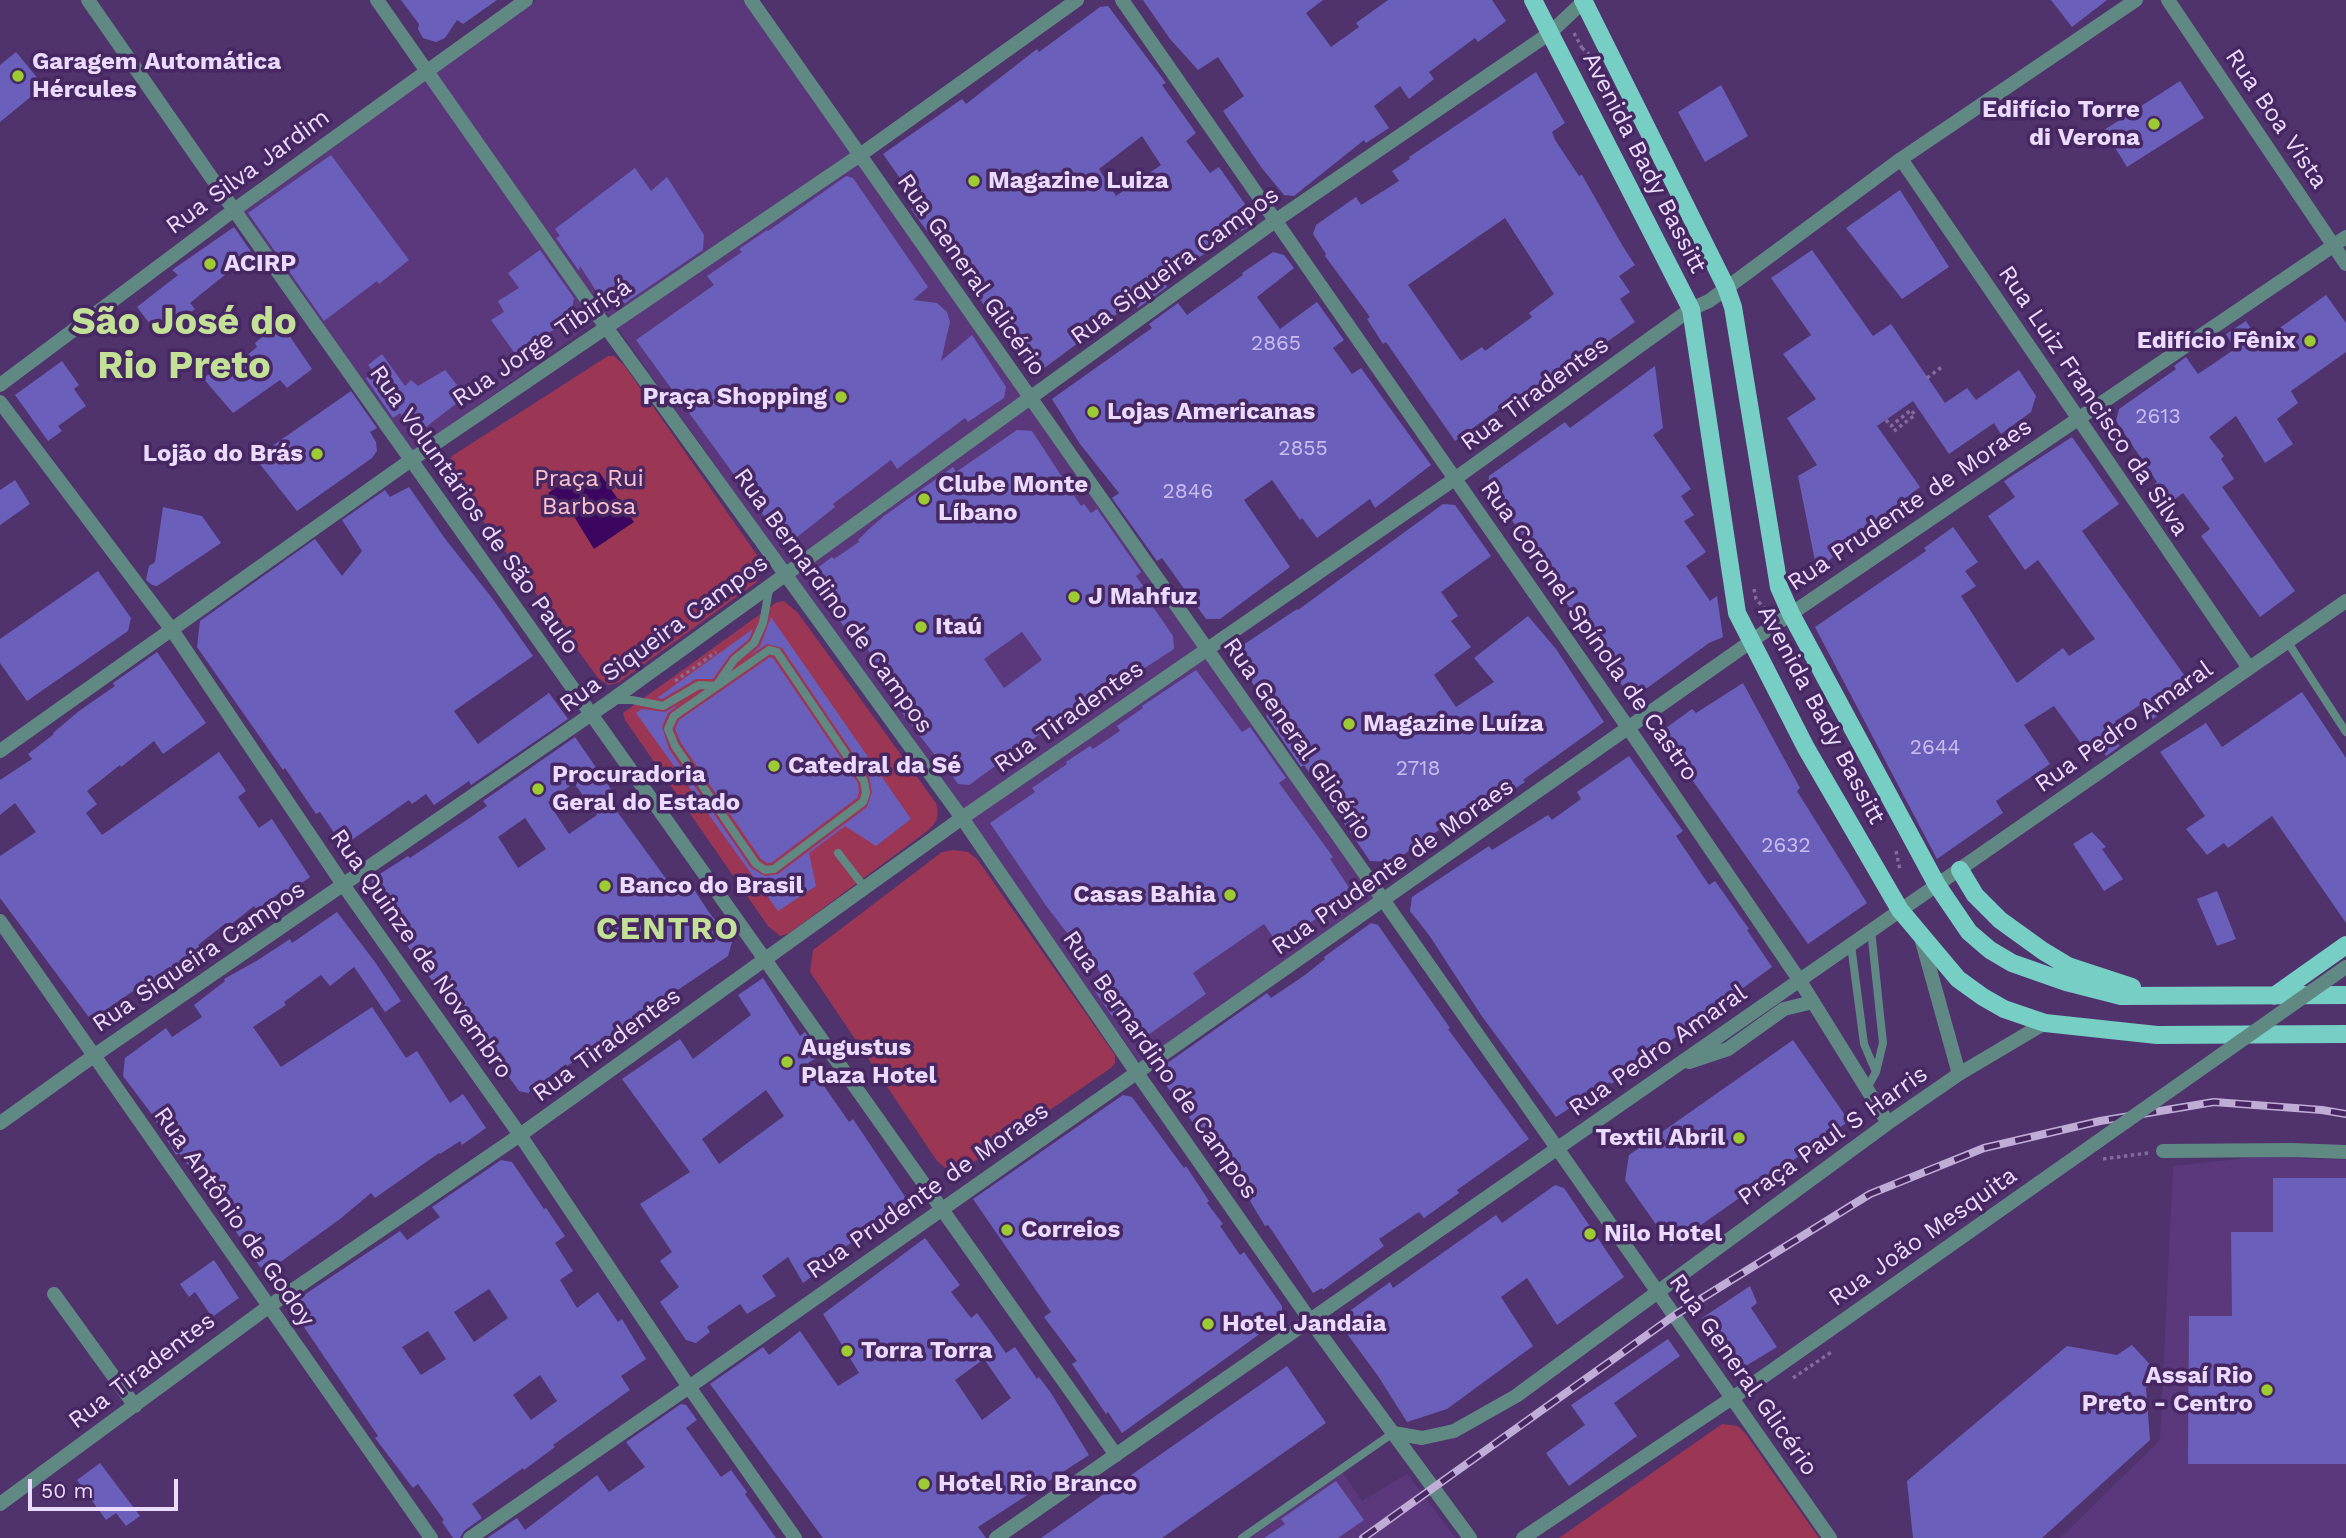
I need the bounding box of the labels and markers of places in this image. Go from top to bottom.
place label: Garagem Automática Hércules [32,48,281,104]
marker: Garagem Automática Hércules [10,68,26,84]
place label: Edifício Torre di Verona [1982,96,2140,152]
marker: Edifício Torre di Verona [2146,116,2162,132]
place label: Magazine Luiza [988,167,1169,195]
marker: Magazine Luiza [966,173,982,189]
place label: ACIRP [224,250,296,278]
marker: ACIRP [202,256,218,272]
place label: Edifício Fênix [2137,327,2296,355]
marker: Edifício Fênix [2302,333,2318,349]
place label: Praça Shopping [642,383,827,411]
marker: Praça Shopping [833,389,849,405]
place label: Lojas Americanas [1107,398,1315,426]
marker: Lojas Americanas [1085,404,1101,420]
place label: Lojão do Brás [143,440,303,468]
marker: Lojão do Brás [309,446,325,462]
place label: Clube Monte Líbano [938,471,1088,527]
marker: Clube Monte Líbano [916,491,932,507]
place label: J Mahfuz [1088,583,1197,611]
marker: J Mahfuz [1066,589,1082,605]
place label: Itaú [935,613,982,641]
marker: Itaú [913,619,929,635]
place label: Magazine Luíza [1363,710,1544,738]
marker: Magazine Luíza [1341,716,1357,732]
place label: Catedral da Sé [788,752,961,780]
marker: Catedral da Sé [766,758,782,774]
place label: Procuradoria Geral do Estado [552,761,740,817]
marker: Procuradoria Geral do Estado [530,781,546,797]
place label: Banco do Brasil [619,872,803,900]
marker: Banco do Brasil [597,878,613,894]
place label: Casas Bahia [1073,881,1216,909]
marker: Casas Bahia [1222,887,1238,903]
place label: Augustus Plaza Hotel [801,1034,936,1090]
marker: Augustus Plaza Hotel [779,1054,795,1070]
place label: Textil Abril [1596,1124,1725,1152]
marker: Textil Abril [1731,1130,1747,1146]
place label: Correios [1021,1216,1120,1244]
place label: Nilo Hotel [1604,1220,1722,1248]
marker: Correios [999,1222,1015,1238]
marker: Nilo Hotel [1582,1226,1598,1242]
place label: Hotel Jandaia [1222,1310,1386,1338]
marker: Hotel Jandaia [1200,1316,1216,1332]
place label: Torra Torra [861,1337,992,1365]
marker: Torra Torra [839,1343,855,1359]
place label: Assaí Rio Preto - Centro [2082,1362,2253,1418]
marker: Assaí Rio Preto - Centro [2259,1382,2275,1398]
place label: Hotel Rio Branco [938,1470,1137,1498]
marker: Hotel Rio Branco [916,1476,932,1492]

